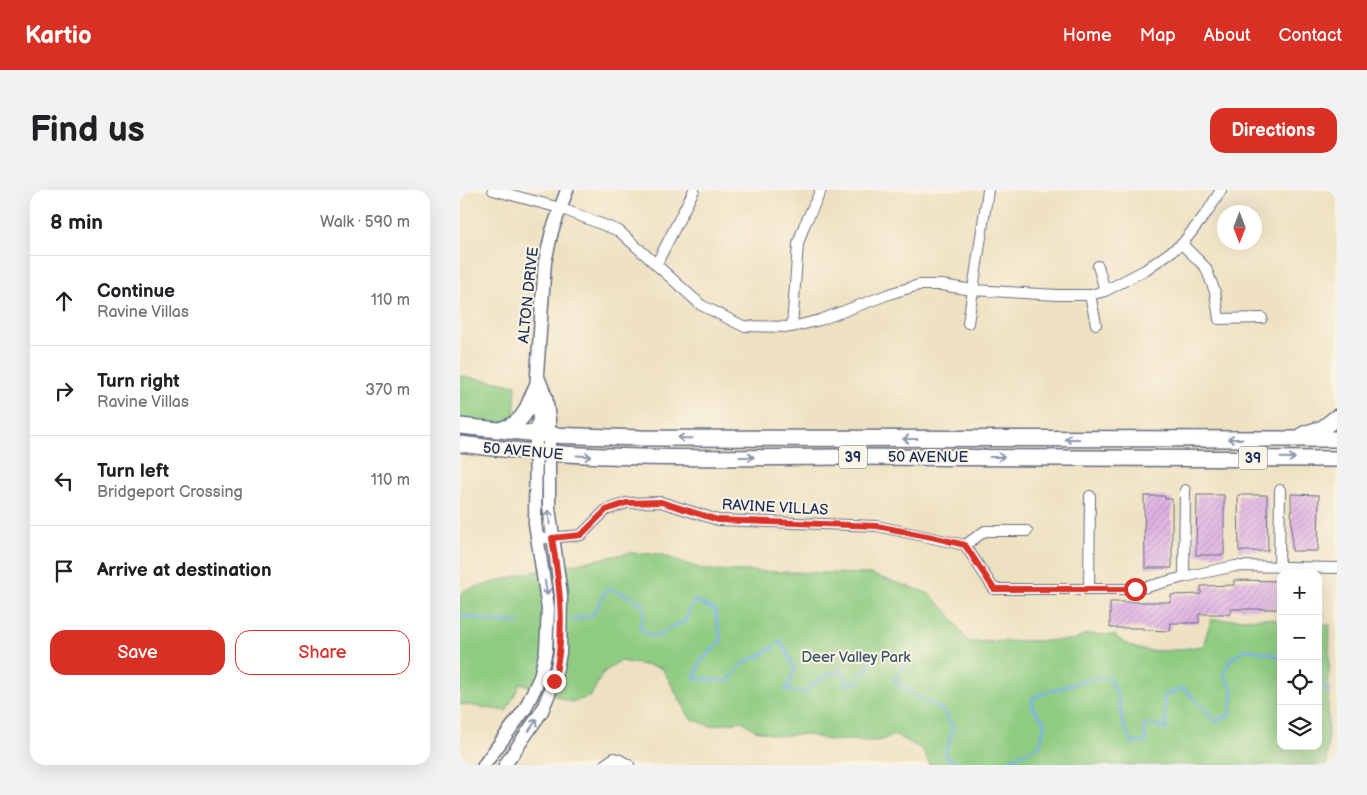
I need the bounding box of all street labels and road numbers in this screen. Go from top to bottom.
street label: ALTON DRIVE [514,246,543,344]
street label: 50 AVENUE [482,439,564,464]
road number: 39 [839,446,867,468]
road number: 39 [1239,446,1267,470]
street label: 50 AVENUE [888,448,968,467]
street label: RAVINE VILLAS [721,495,829,520]

